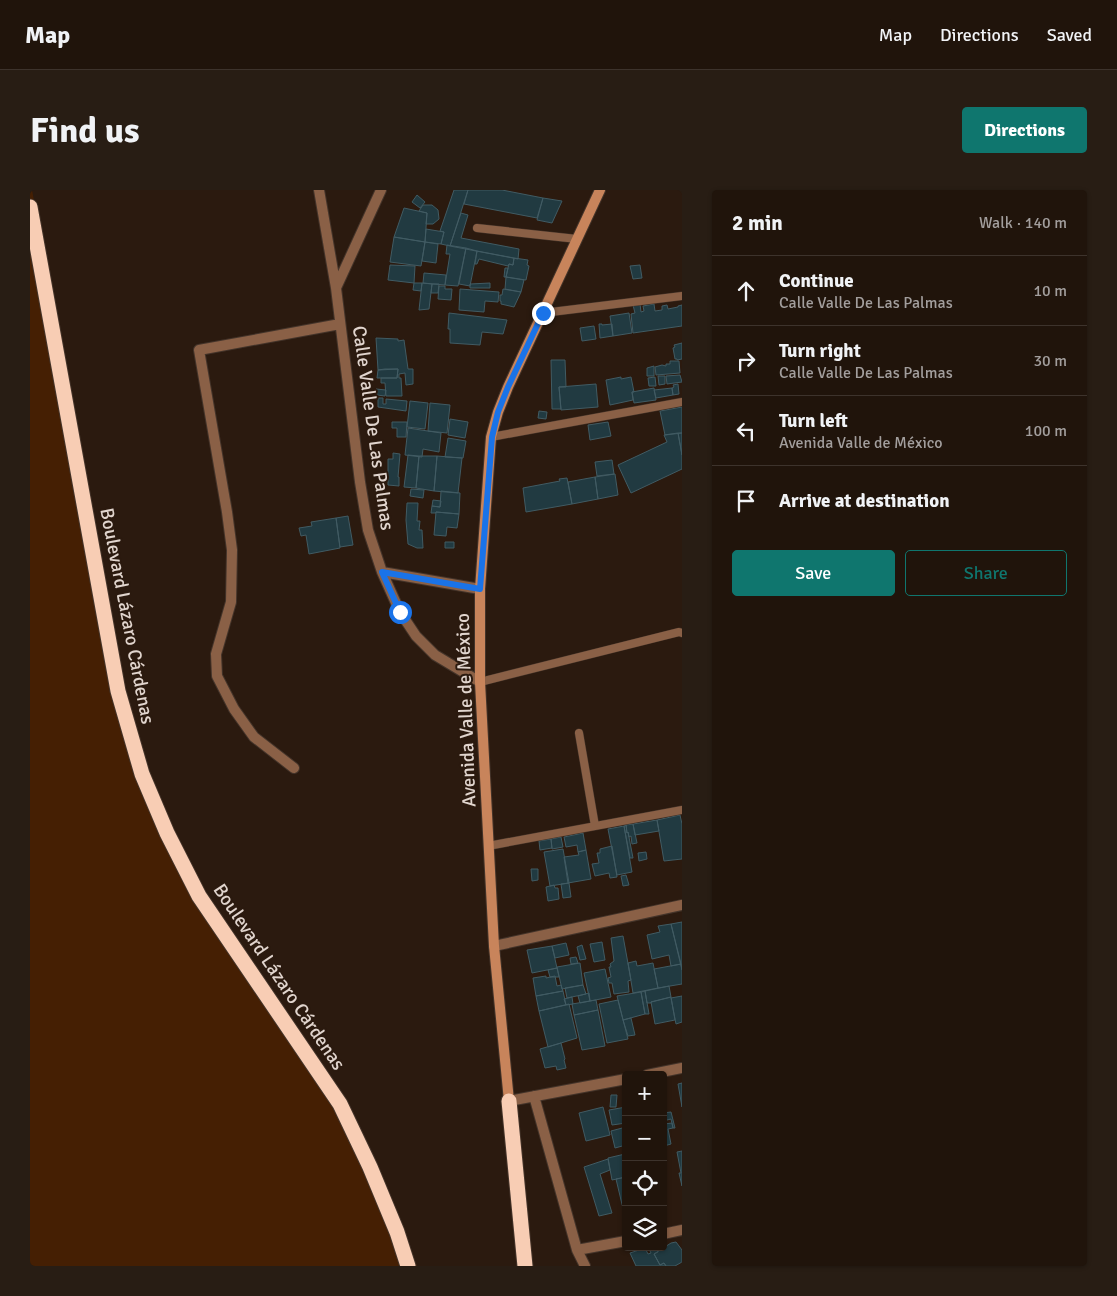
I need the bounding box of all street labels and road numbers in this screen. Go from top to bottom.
street label: Calle Valle De Las Palmas [347,324,399,532]
street label: Boulevard Lázaro Cárdenas [94,506,160,726]
street label: Avenida Valle de México [451,612,481,807]
street label: Boulevard Lázaro Cárdenas [208,879,350,1075]

